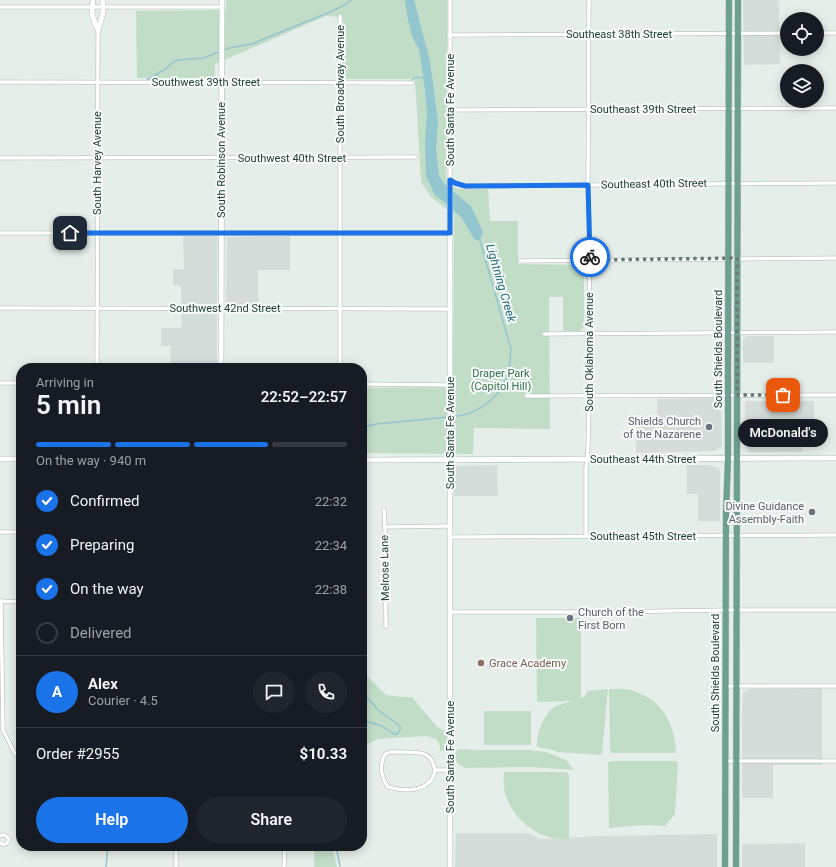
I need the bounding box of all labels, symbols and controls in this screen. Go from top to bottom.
map controls [780,12,824,108]
button: locate [780,12,824,56]
street label: South Broadway Avenue [334,25,347,143]
street label: Southeast 38th Street [566,28,672,41]
street label: South Santa Fe Avenue [444,54,457,166]
button: layers [780,64,824,108]
street label: Southwest 39th Street [152,76,261,89]
street label: South Robinson Avenue [215,102,228,218]
street label: Southeast 39th Street [590,103,696,116]
street label: South Harvey Avenue [91,111,104,215]
street label: Southwest 40th Street [238,152,347,165]
street label: Southeast 40th Street [601,177,708,191]
pin [53,216,87,250]
icon: home [59,222,81,244]
courier [570,237,610,277]
water label: Lightning Creek [483,242,519,325]
icon: bike [579,246,601,268]
street label: South Shields Boulevard [712,290,725,408]
street label: South Oklahoma Avenue [583,292,596,412]
street label: Southwest 42nd Street [169,302,281,315]
park label: Draper Park (Capitol Hill) [471,367,531,393]
text: Arriving in [36,375,94,390]
street label: South Santa Fe Avenue [444,377,457,489]
pin [766,378,800,412]
icon: bag [772,384,794,406]
text: 22:52–22:57 [261,388,347,406]
text: 5 min [36,390,101,420]
place label: Shields Church of the Nazarene [623,415,701,441]
callout: McDonald's [738,419,828,447]
marker: Shields Church of the Nazarene [704,422,714,432]
text: McDonald's [749,425,817,440]
text: On the way · 940 m [36,453,146,468]
street label: Southeast 44th Street [590,453,696,466]
icon: check [36,490,58,512]
text: Confirmed [70,492,140,510]
text: 22:32 [315,494,347,509]
place label: Divine Guidance Assembly-Faith [725,500,804,526]
marker: Divine Guidance Assembly-Faith [807,507,817,517]
street label: Southeast 45th Street [590,530,696,543]
icon: check [36,534,58,556]
street label: Melrose Lane [378,535,392,601]
text: Preparing [70,536,134,554]
text: 22:34 [315,538,347,553]
icon: check [36,578,58,600]
text: On the way [70,580,144,598]
text: 22:38 [315,582,347,597]
place label: Church of the First Born [578,606,644,632]
marker: Church of the First Born [565,613,575,623]
street label: South Shields Boulevard [709,614,722,732]
text: Delivered [70,624,132,642]
place label: Grace Academy [489,657,567,670]
marker: Grace Academy [476,658,486,668]
button: chat [253,671,295,713]
button: phone [305,671,347,713]
text: Alex [88,675,118,693]
text: A [52,683,62,701]
text: Courier · 4.5 [88,693,158,708]
street label: South Santa Fe Avenue [444,701,457,813]
text: Order #2955 [36,745,119,763]
text: $10.33 [300,745,347,763]
button: Help [36,797,188,843]
button: Share [196,797,347,843]

